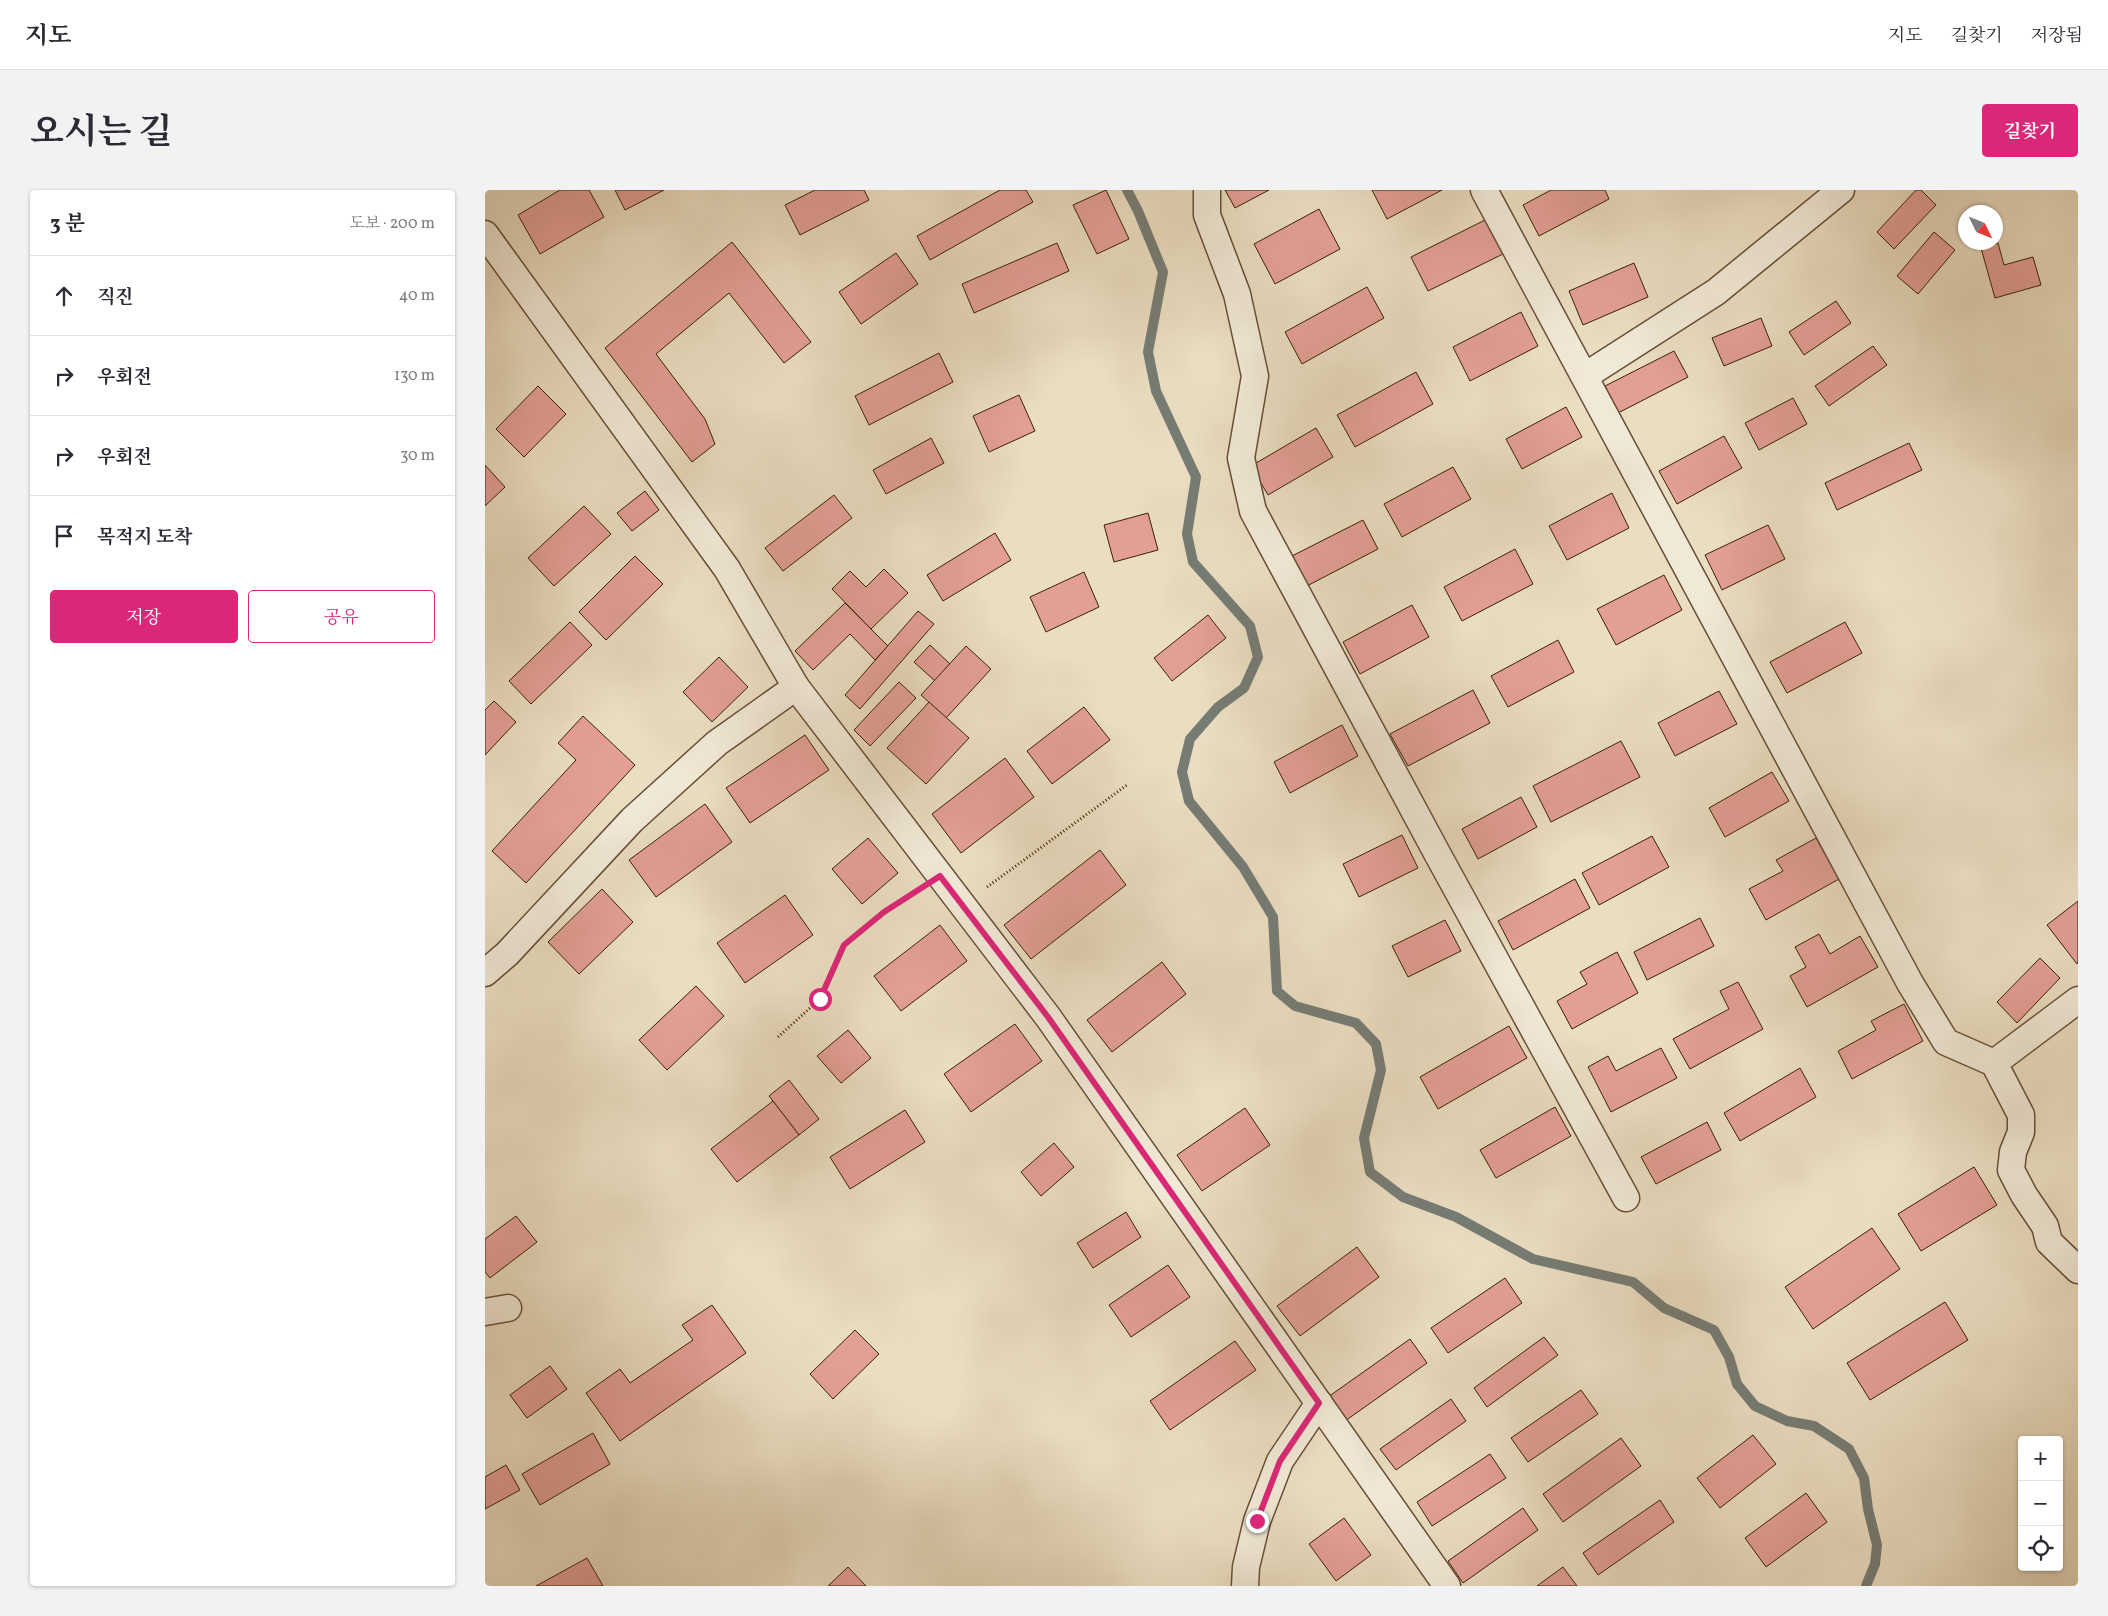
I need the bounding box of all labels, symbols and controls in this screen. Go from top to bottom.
text: 지도 [25,20,71,54]
text: 지도 [1888,24,1923,49]
text: 길찾기 [1951,24,2003,49]
text: 저장됨 [2031,24,2083,49]
button: 길찾기 [1982,104,2078,157]
text: 오시는 길 [30,110,172,158]
north arrow [1958,205,2003,250]
text: 3 분 [50,210,85,239]
text: 도보 · 200 m [349,213,435,235]
icon: ahead [50,282,78,310]
text: 직진 [97,285,134,311]
text: 40 m [399,285,435,307]
icon: right [50,362,78,390]
text: 우회전 [97,365,152,391]
text: 130 m [394,365,435,387]
icon: right [50,442,78,470]
text: 우회전 [97,445,152,471]
text: 30 m [400,445,435,467]
icon: arrive [50,522,78,550]
text: 목적지 도착 [97,525,193,551]
button: 저장 [50,590,238,643]
button: 공유 [248,590,435,643]
route start [809,988,832,1011]
map controls [2018,1436,2063,1571]
button: + [2018,1436,2063,1481]
button: − [2018,1481,2063,1526]
route end [1246,1510,1269,1533]
button: locate [2018,1526,2063,1571]

